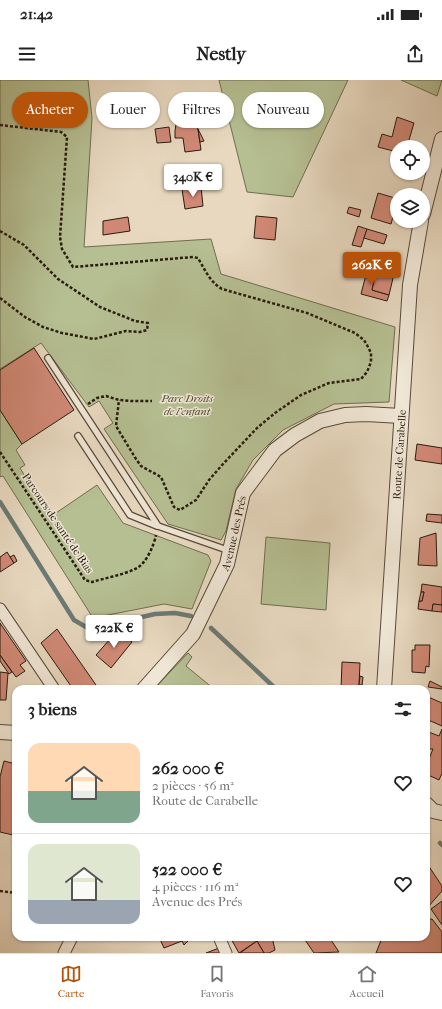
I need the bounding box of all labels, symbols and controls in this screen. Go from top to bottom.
text: 21:42 [20,5,53,23]
icon: menu [16,43,38,65]
icon: share [404,43,426,65]
text: Nestly [196,44,246,65]
chip: Acheter [12,92,88,128]
chip: Louer [96,92,160,128]
chip: Filtres [168,92,234,128]
chip: Nouveau [242,92,324,128]
map controls [390,140,430,228]
button: locate [390,140,430,180]
pin: 340K € [160,164,226,198]
text: 340K € [173,169,213,184]
button: layers [390,188,430,228]
pin: 262K € [339,252,405,286]
text: 262K € [352,257,392,272]
park label: Parc Droits de l'enfant [160,392,213,418]
street label: Route de Carabelle [390,409,409,500]
street label: Parcours de santé de Bias [19,471,96,576]
street label: Avenue des Prés [218,495,249,574]
pin: 522K € [81,615,147,649]
text: 522K € [95,620,133,635]
icon: filters [392,698,414,720]
text: 3 biens [28,699,77,719]
text: 262 000 € [152,758,224,778]
icon: home [60,759,108,807]
icon: heart [392,772,414,794]
text: 2 pièces · 56 m² [152,778,234,793]
text: Route de Carabelle [152,793,258,808]
text: 522 000 € [152,859,222,879]
icon: home [60,860,108,908]
icon: heart [392,873,414,895]
text: 4 pièces · 116 m² [152,879,238,894]
text: Avenue des Prés [152,894,242,909]
tab: Carte [58,963,84,1000]
tab: Favoris [200,963,234,1000]
tab: Accueil [349,963,384,1000]

